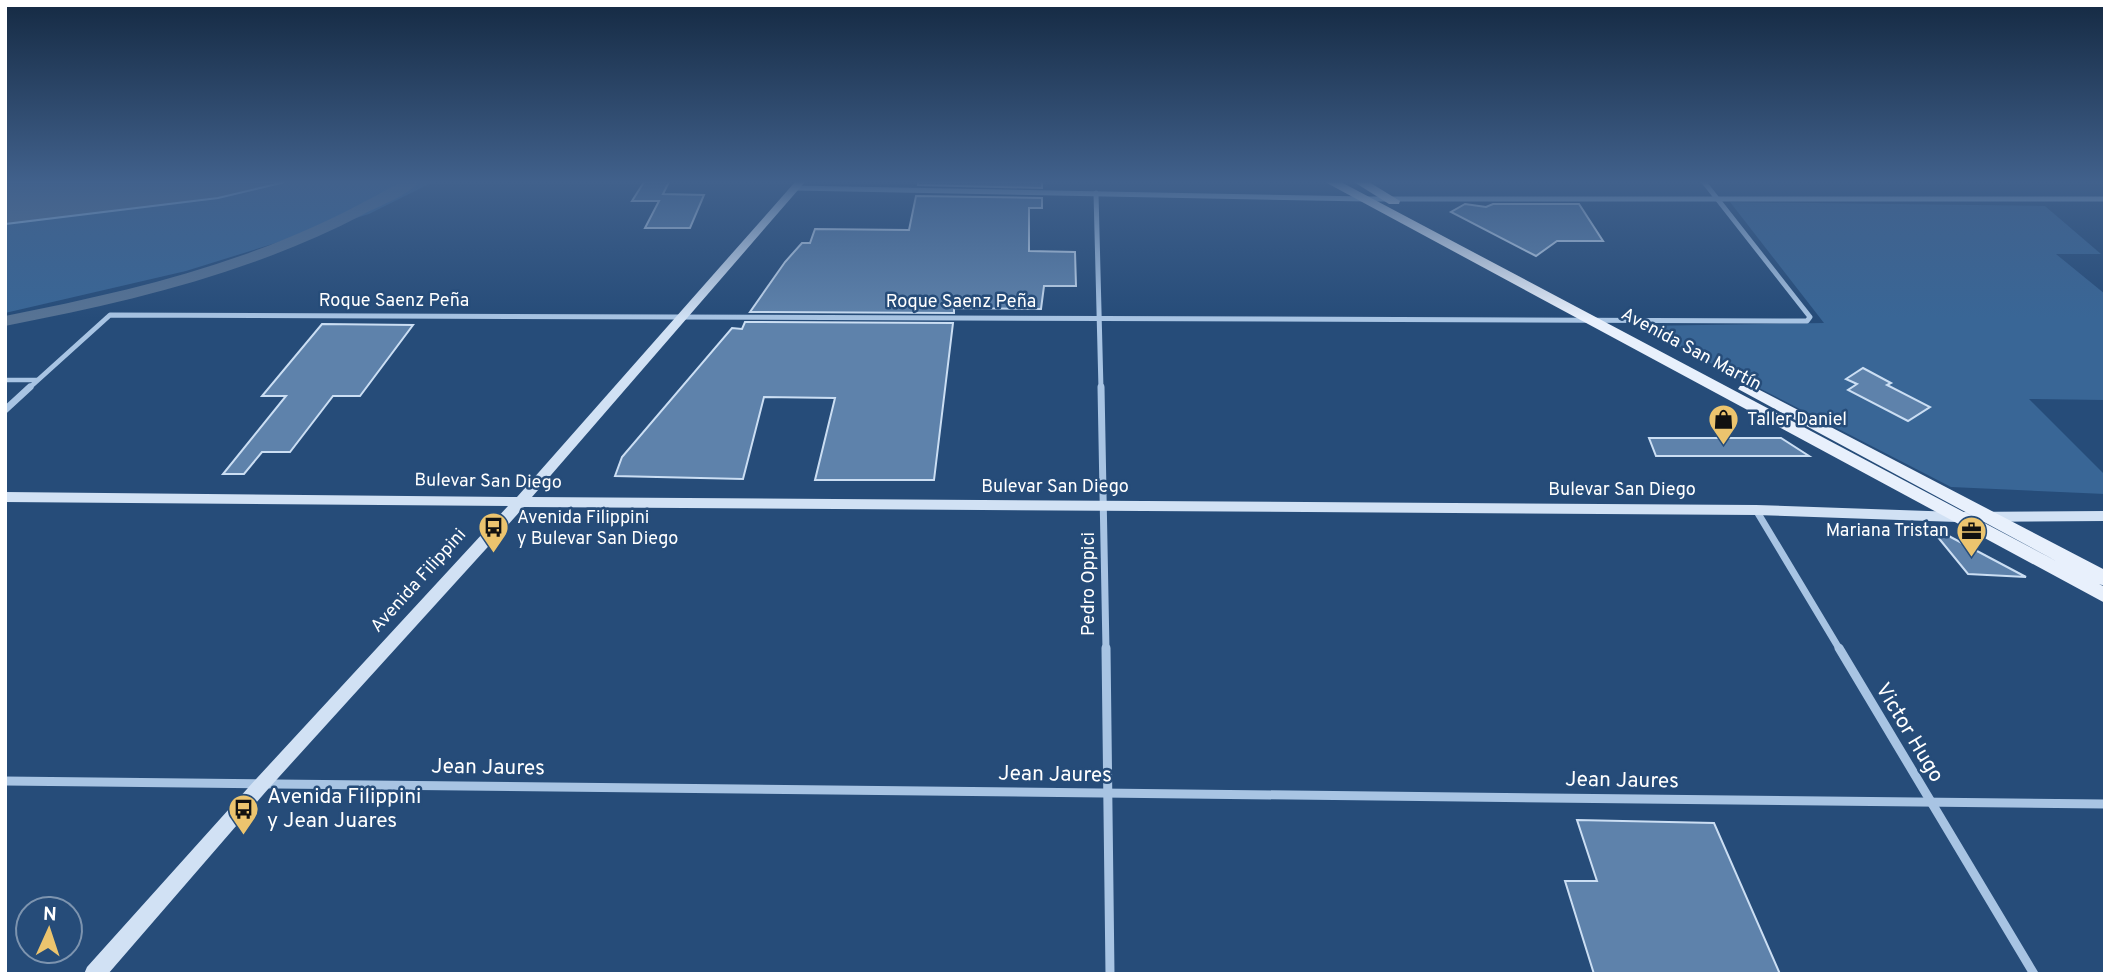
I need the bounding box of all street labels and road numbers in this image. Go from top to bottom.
street label: Roque Saenz Peña [319,290,469,313]
street label: Roque Saenz Peña [886,291,1036,314]
street label: Avenida San Martín [1617,303,1765,397]
street label: Bulevar San Diego [414,469,562,495]
street label: Bulevar San Diego [981,476,1129,499]
street label: Bulevar San Diego [1548,479,1696,502]
street label: Avenida Filippini [366,524,472,638]
street label: Pedro Oppici [1078,532,1101,636]
street label: Victor Hugo [1869,678,1949,788]
street label: Jean Jaures [431,754,545,782]
street label: Jean Jaures [998,761,1112,789]
street label: Jean Jaures [1565,767,1679,795]

